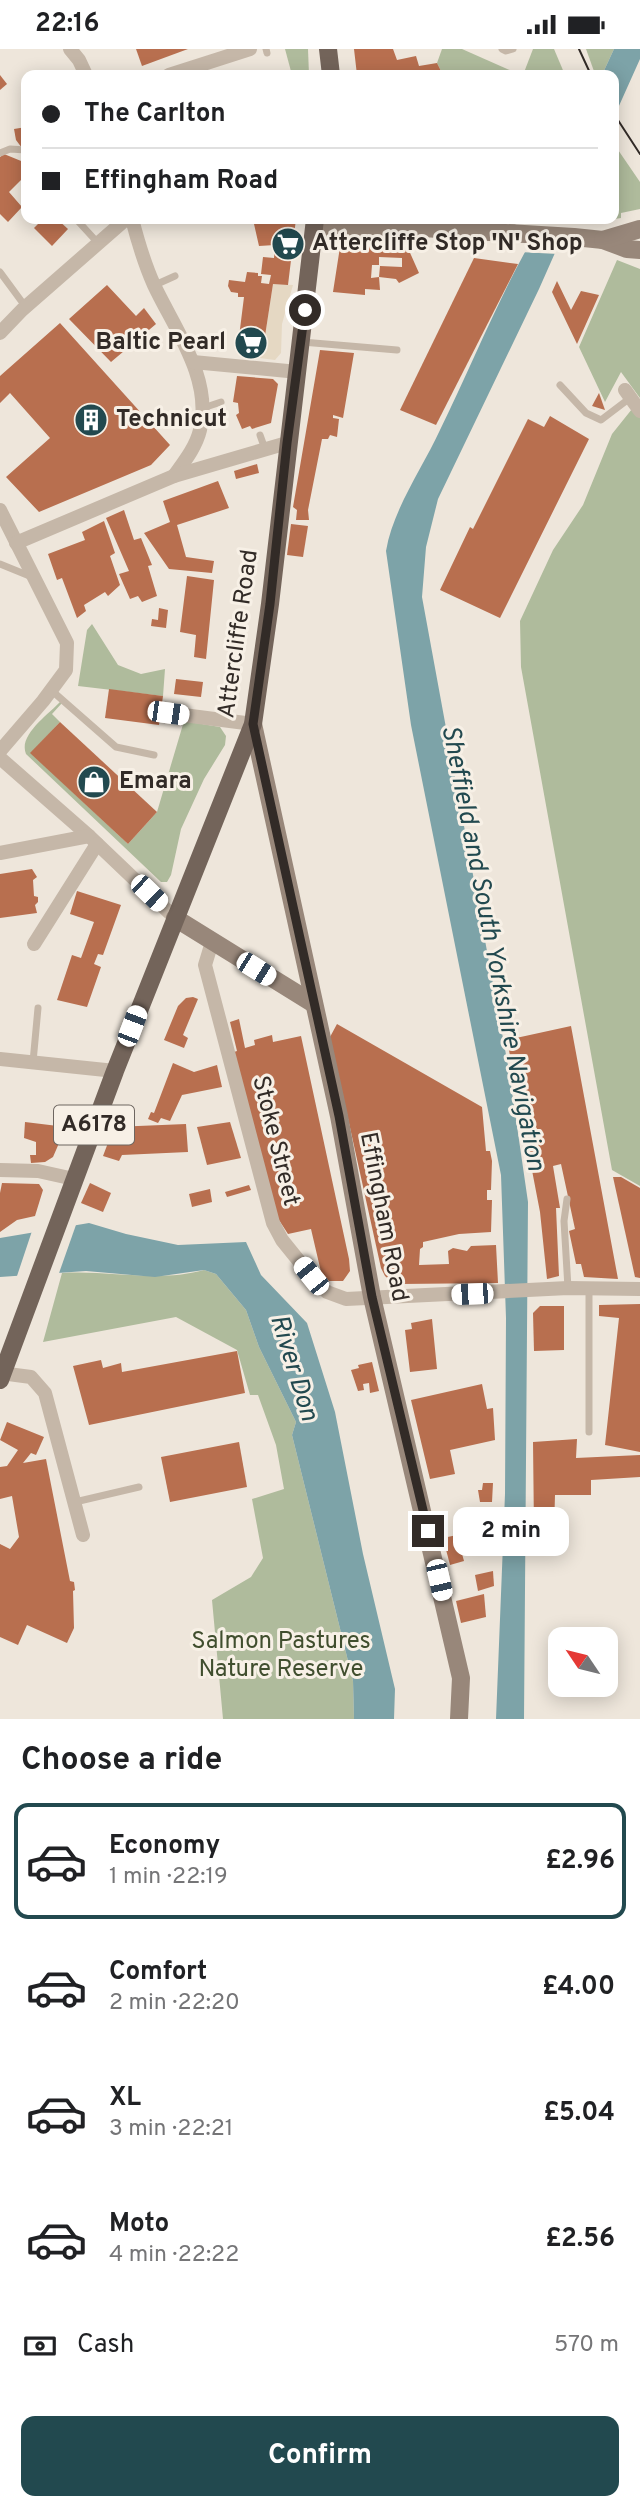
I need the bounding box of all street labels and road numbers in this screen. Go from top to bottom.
street label: Attercliffe Road [212,548,266,720]
street label: Stoke Street [244,1073,306,1209]
road number: A6178 [54,1105,134,1145]
street label: Effingham Road [352,1130,414,1304]

